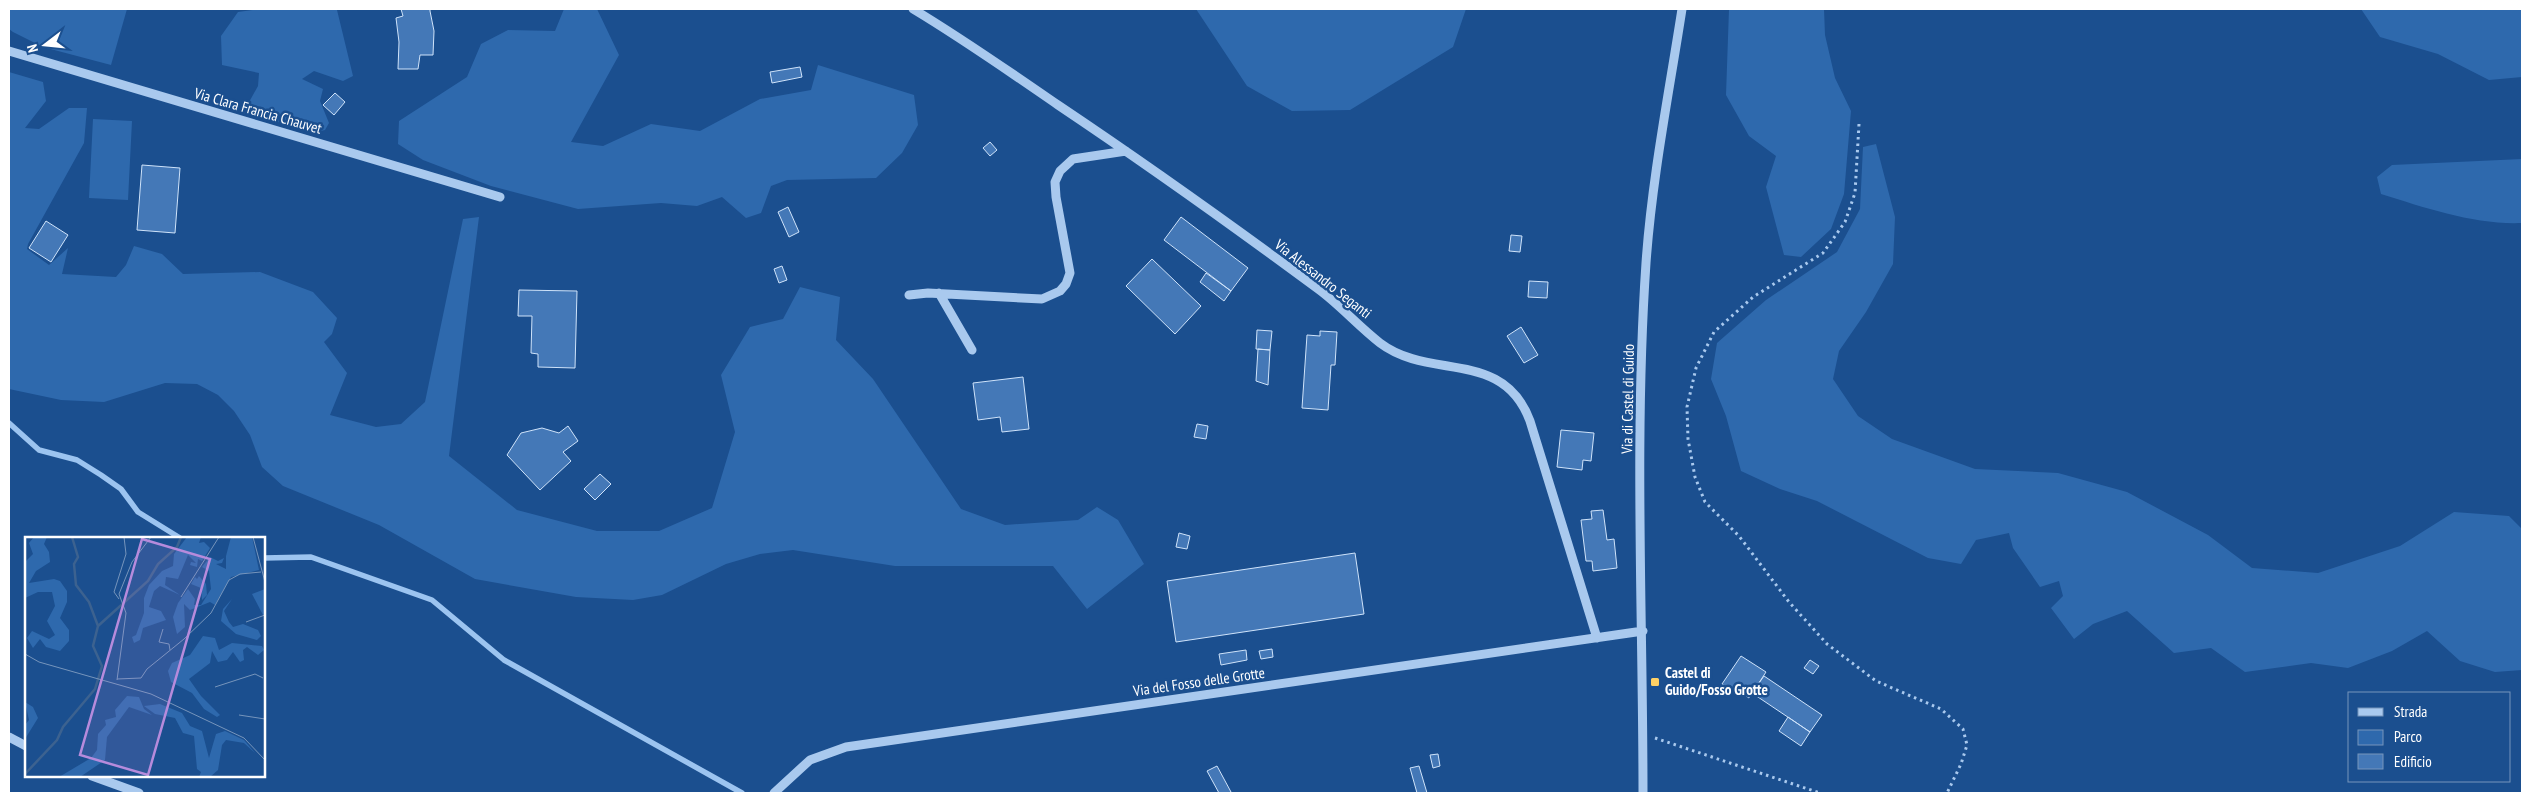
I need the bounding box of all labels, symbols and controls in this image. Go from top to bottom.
north arrow [20,20,70,70]
text: N [23,42,42,55]
street label: Via Clara Francia Chauvet [191,83,324,138]
street label: Via Alessandro Seganti [1270,234,1376,322]
street label: Via di Castel di Guido [1617,344,1638,455]
inset map [25,537,265,777]
street label: Via del Fosso delle Grotte [1131,663,1266,700]
place label: Castel di Guido/Fosso Grotte [1665,663,1768,699]
marker: Castel di Guido/Fosso Grotte [1649,676,1661,688]
legend [2348,692,2511,782]
text: Strada [2394,702,2427,721]
text: Parco [2394,727,2422,746]
text: Edificio [2394,752,2432,771]

